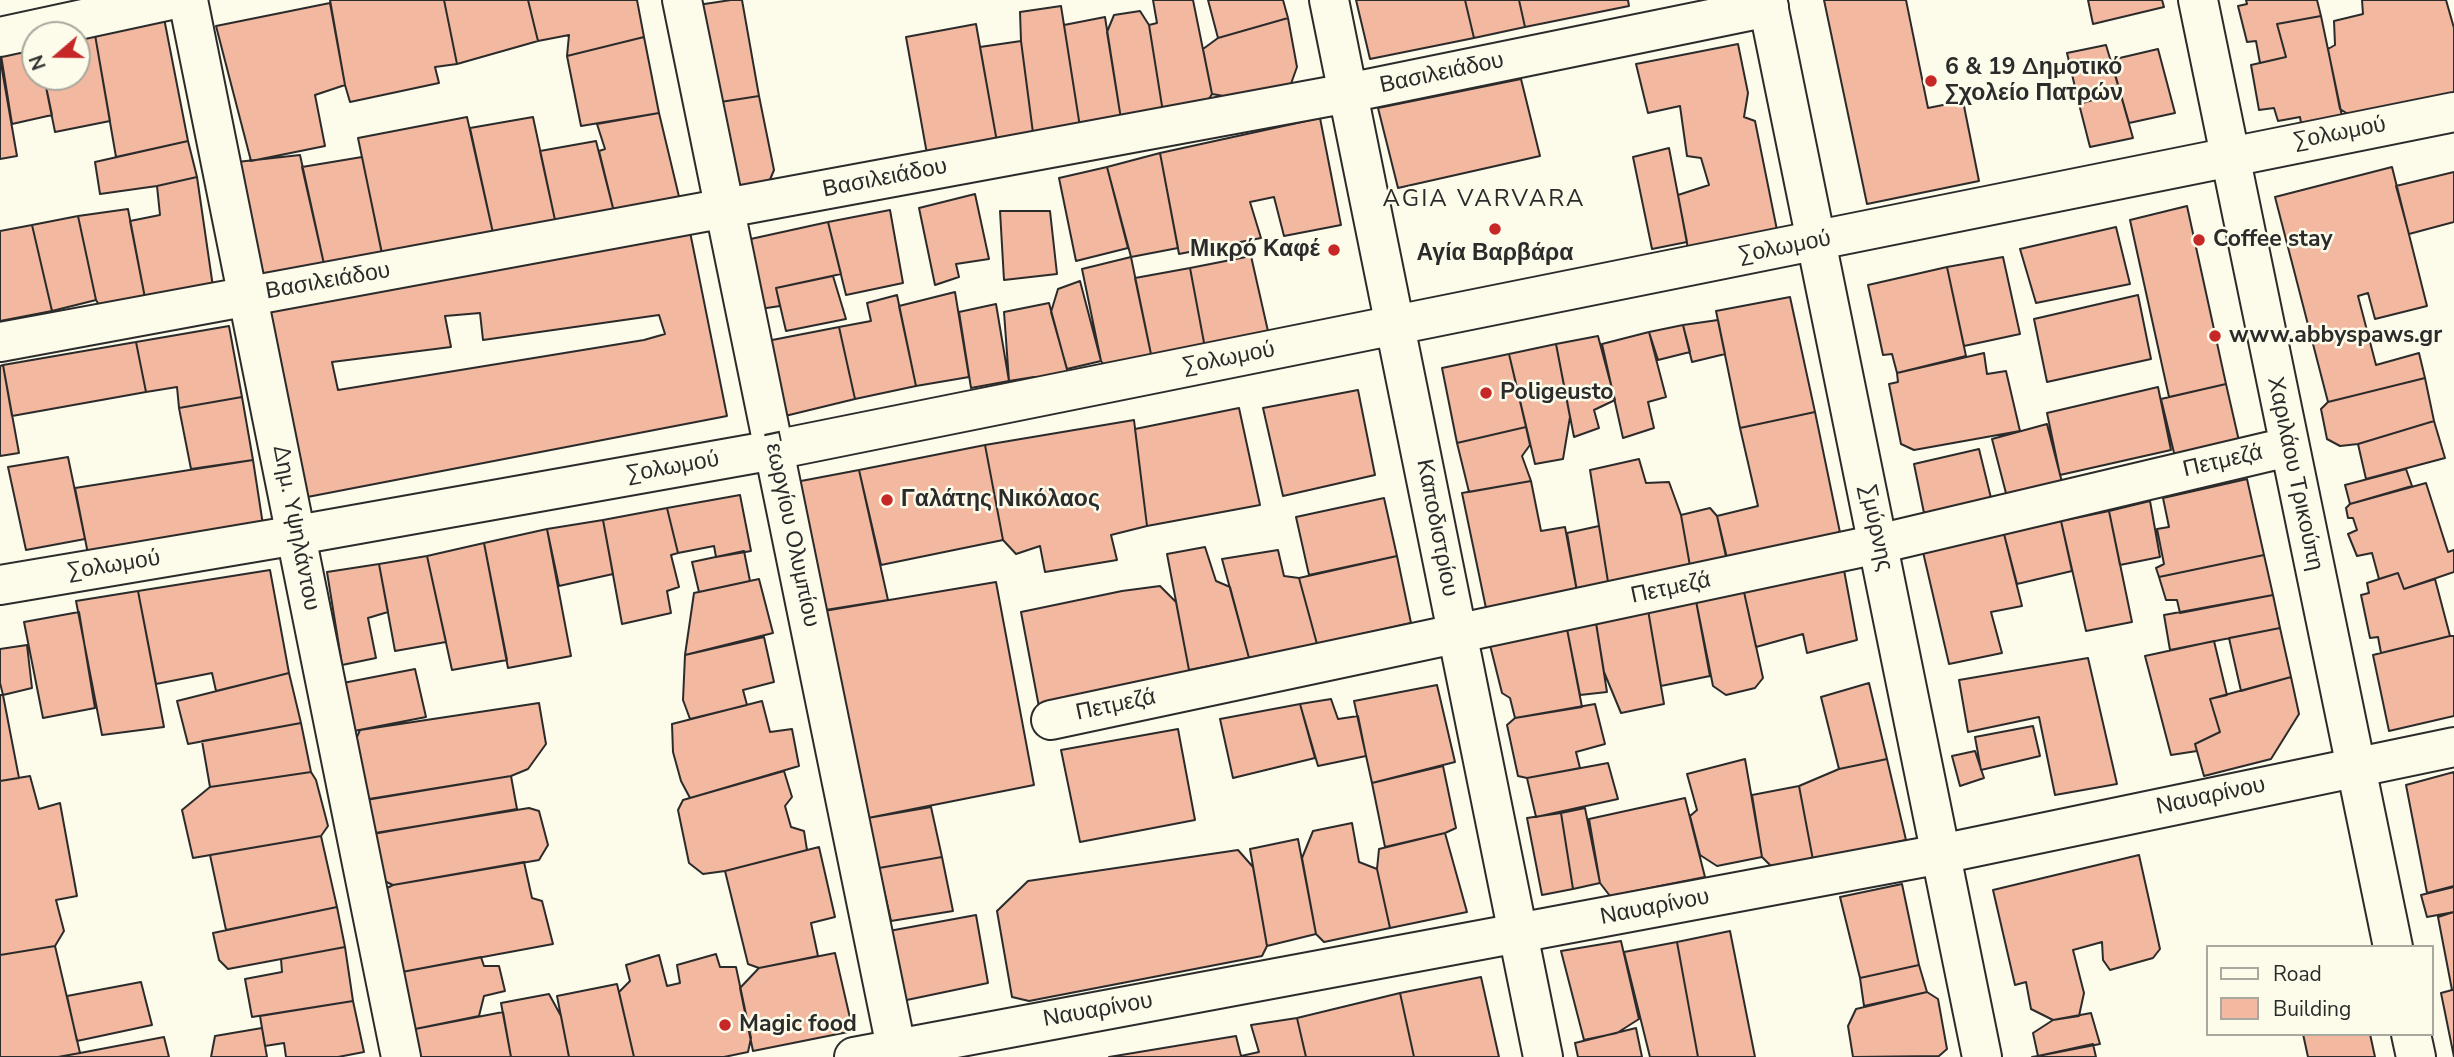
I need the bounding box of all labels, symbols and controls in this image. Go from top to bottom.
north arrow [21,21,91,91]
street label: Βασιλειάδου [1377,47,1507,101]
text: N [23,51,53,74]
place label: 6 & 19 Δημοτικό Σχολείο Πατρών [1945,54,2123,108]
marker: 6 & 19 Δημοτικό Σχολείο Πατρών [1923,73,1939,89]
street label: Σολωμού [2291,112,2389,156]
street label: Βασιλειάδου [820,153,950,205]
district label: AGIA VARVARA [1384,186,1584,214]
marker: Αγία Βαρβάρα [1487,221,1503,237]
street label: Σολωμού [1736,226,1834,270]
place label: Coffee stay [2213,226,2333,254]
marker: Coffee stay [2191,232,2207,248]
place label: Μικρό Καφέ [1190,236,1320,264]
place label: Αγία Βαρβάρα [1417,240,1573,268]
marker: Μικρό Καφέ [1326,242,1342,258]
street label: Βασιλειάδου [263,257,393,307]
place label: www.abbyspaws.gr [2229,322,2442,350]
marker: www.abbyspaws.gr [2207,328,2223,344]
street label: Σολωμού [1180,337,1278,381]
street label: Χαριλάου Τρικούπη [2260,374,2328,574]
place label: Poligeusto [1500,379,1614,407]
marker: Poligeusto [1478,385,1494,401]
street label: Γεωργίου Ολυμπίου [756,428,824,630]
street label: Πετμεζά [2180,439,2266,485]
street label: Δημ. Υψηλάντου [265,443,325,613]
street label: Σολωμού [625,446,721,490]
street label: Καποδιστρίου [1409,457,1463,599]
street label: Σμύρνης [1852,482,1898,574]
place label: Γαλάτης Νικόλαος [901,486,1100,514]
marker: Γαλάτης Νικόλαος [879,492,895,508]
street label: Σολωμού [66,545,162,587]
street label: Πετμεζά [1629,567,1713,611]
street label: Πετμεζά [1074,684,1158,728]
street label: Ναυαρίνου [2154,772,2268,822]
street label: Ναυαρίνου [1598,884,1712,932]
legend [2206,945,2433,1036]
text: Road [2273,960,2322,988]
street label: Ναυαρίνου [1041,988,1155,1034]
text: Building [2273,995,2351,1023]
place label: Magic food [739,1011,857,1039]
marker: Magic food [717,1017,733,1033]

